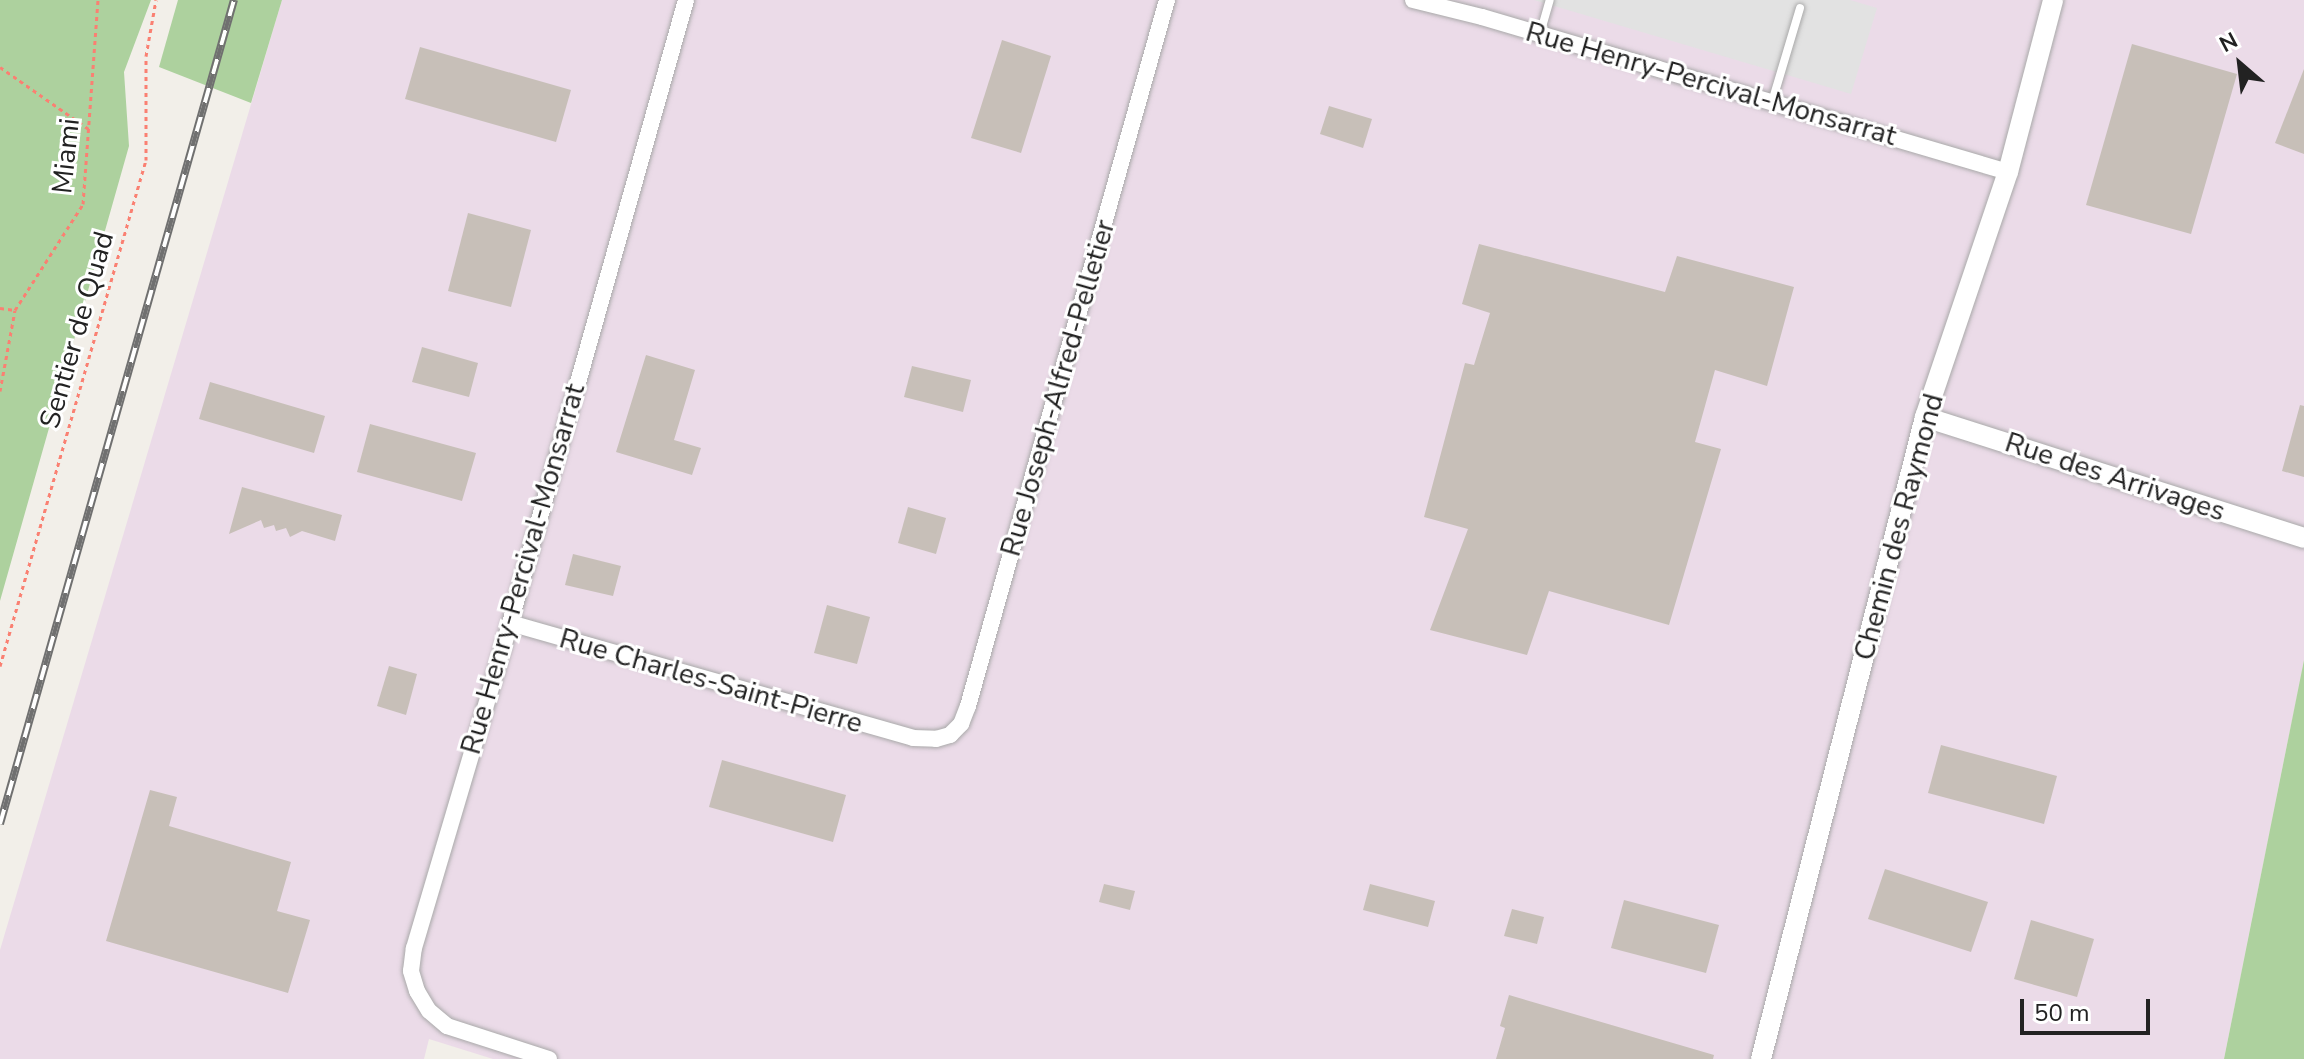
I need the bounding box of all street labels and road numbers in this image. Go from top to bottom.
street label: Rue Henry-Percival-Monsarrat [1522,15,1900,153]
street label: Miami [45,117,87,195]
street label: Rue Joseph-Alfred-Pelletier [994,216,1122,560]
street label: Sentier de Quad [33,228,121,432]
street label: Rue Henry-Percival-Monsarrat [454,380,592,758]
street label: Chemin des Raymond [1847,390,1951,664]
street label: Rue des Arrivages [2001,426,2229,528]
street label: Rue Charles-Saint-Pierre [556,622,866,740]

